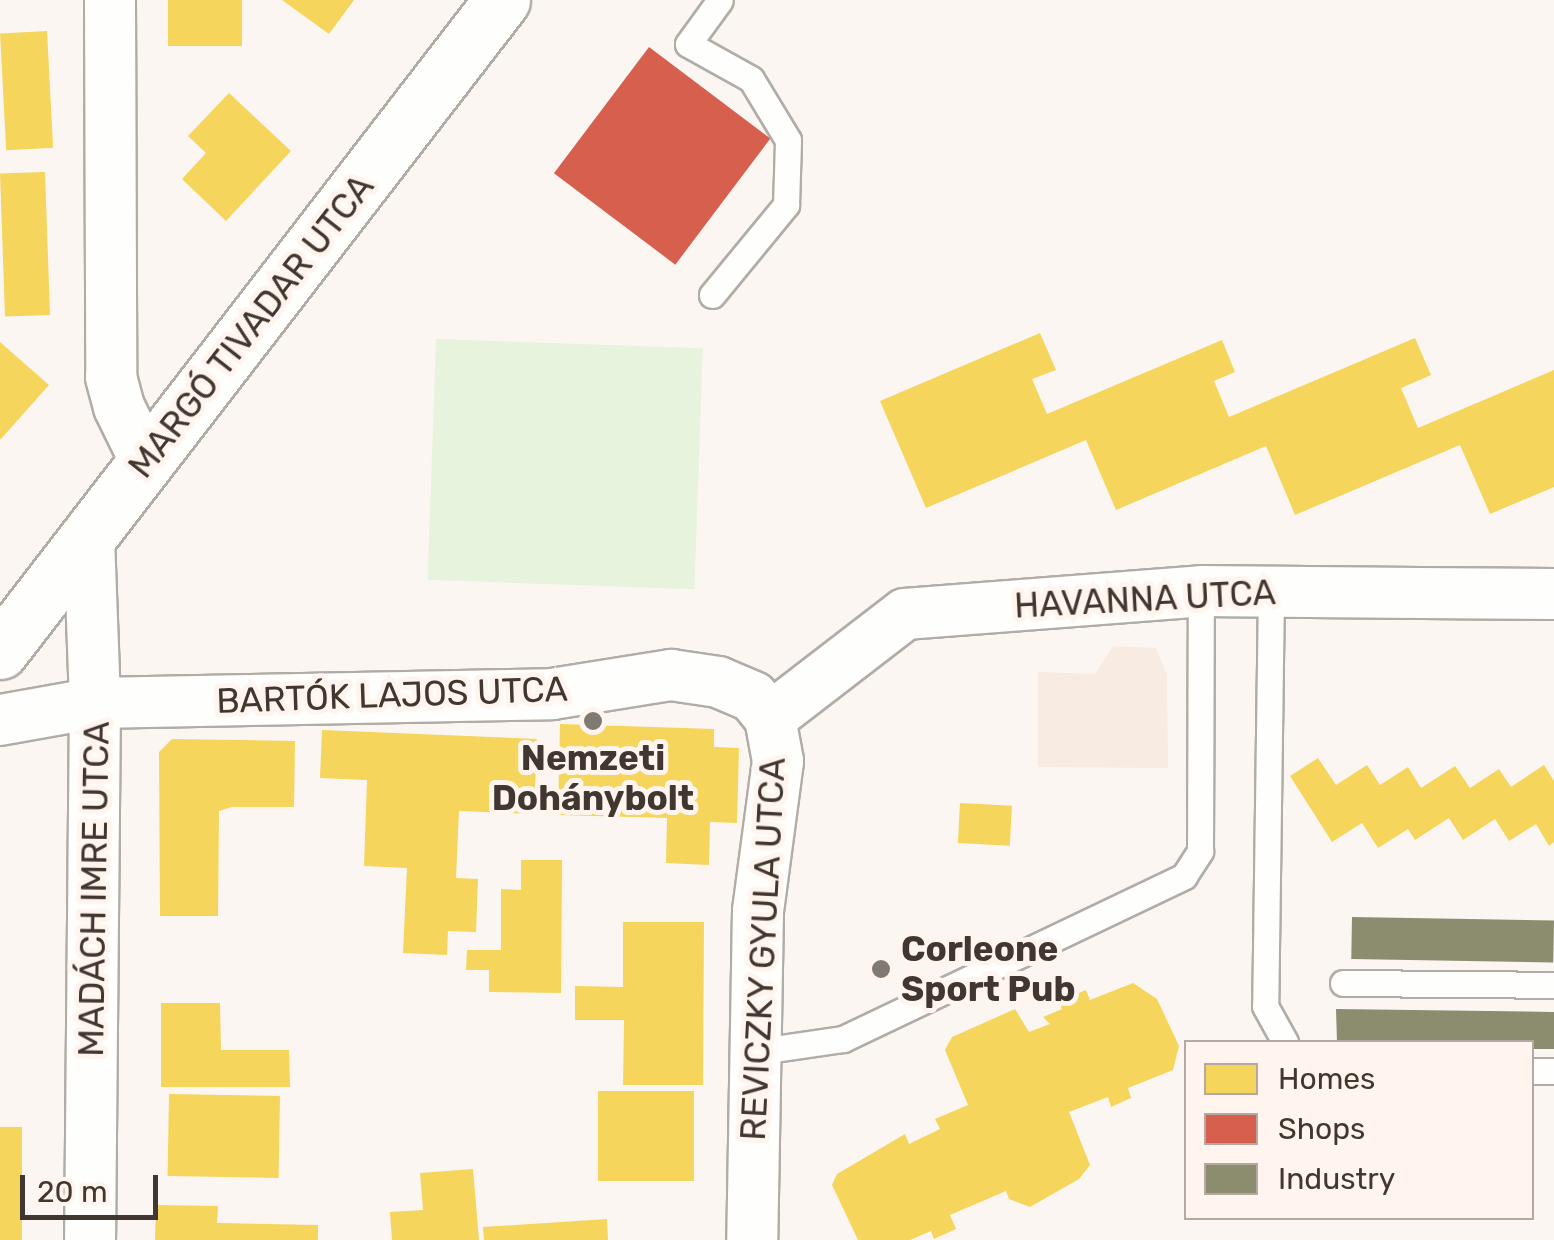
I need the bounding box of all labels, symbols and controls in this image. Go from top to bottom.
street label: MARGÓ TIVADAR UTCA [119,166,383,486]
street label: HAVANNA UTCA [1013,571,1277,627]
street label: BARTÓK LAJOS UTCA [215,668,569,722]
marker: Nemzeti Dohánybolt [582,710,604,732]
street label: MADÁCH IMRE UTCA [70,721,118,1057]
place label: Nemzeti Dohánybolt [492,737,694,819]
street label: REVICZKY GYULA UTCA [732,755,794,1143]
place label: Corleone Sport Pub [901,928,1076,1010]
marker: Corleone Sport Pub [870,958,892,980]
legend [1184,1040,1534,1220]
text: Homes [1278,1061,1375,1097]
text: Shops [1278,1111,1365,1147]
scale bar [25,1155,162,1217]
text: Industry [1278,1161,1395,1197]
text: 20 m [37,1174,108,1210]

